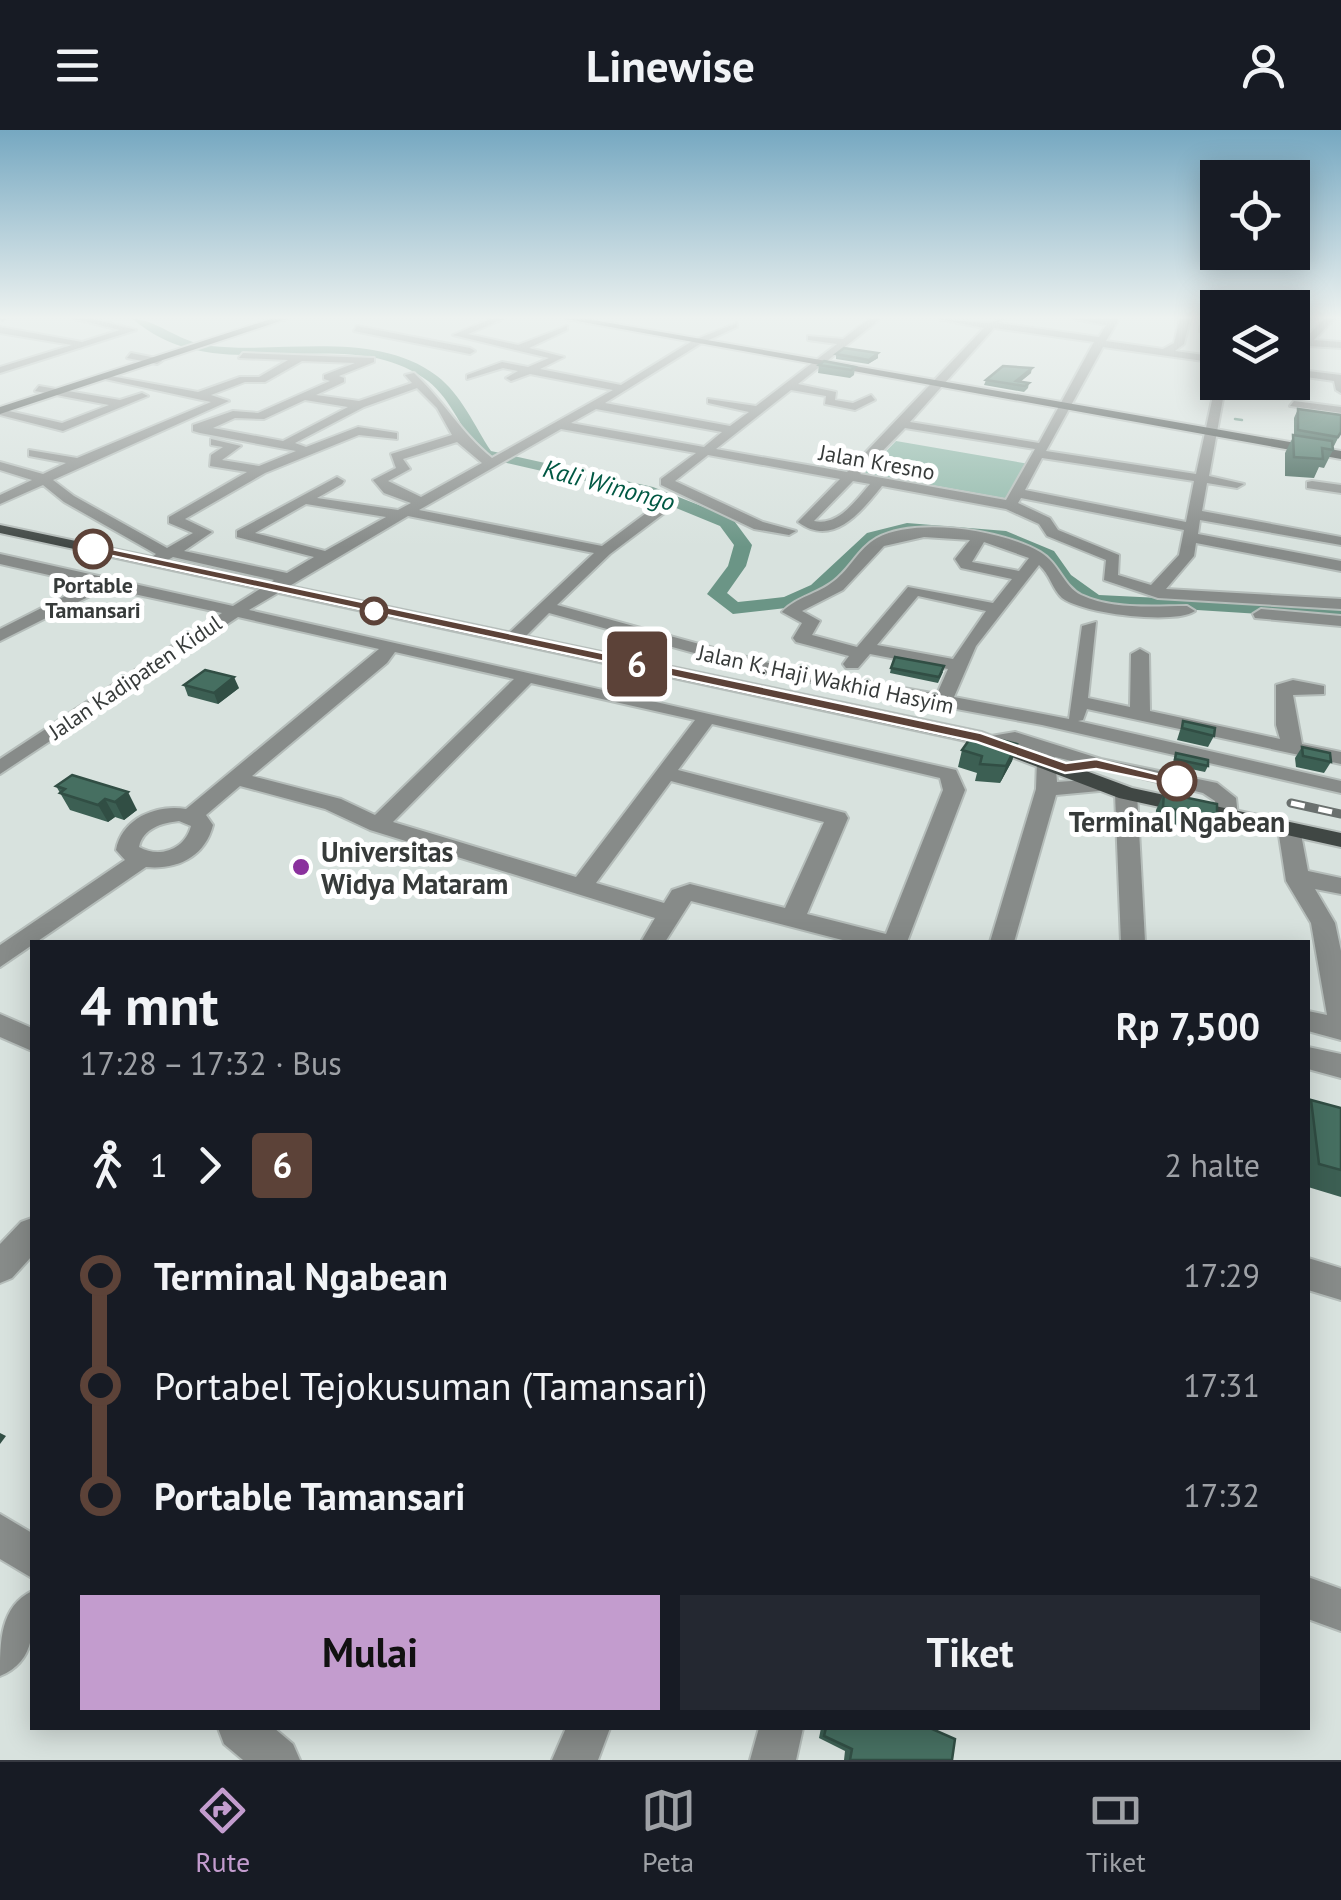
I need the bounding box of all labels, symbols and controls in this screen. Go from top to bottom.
text: Linewise [586,36,755,94]
icon: menu [50,38,105,93]
icon: person [1236,38,1291,93]
map controls [1200,160,1310,400]
button: locate [1200,160,1310,270]
button: layers [1200,290,1310,400]
street label: Jalan Kresno [816,438,937,486]
water label: Kali Winongo [540,452,678,518]
marker: Portable Tamansari [74,530,112,568]
place label: Portable Tamansari [45,571,141,624]
unlabelled marker [361,598,387,624]
street label: Jalan Kadipaten Kidul [42,608,227,746]
line badge: 6 [604,632,670,696]
street label: Jalan K. Haji Wakhid Hasyim [694,638,957,720]
text: 6 [627,641,647,687]
marker: Terminal Ngabean [1158,762,1196,800]
place label: Terminal Ngabean [1069,803,1285,840]
place label: Universitas Widya Mataram [321,833,508,902]
marker: Universitas Widya Mataram [290,856,312,878]
text: 4 mnt [80,969,219,1040]
text: Rp 7,500 [1116,1001,1260,1050]
text: 17:28 – 17:32 · Bus [80,1042,342,1084]
icon: walk [80,1138,135,1193]
icon: forward [182,1138,237,1193]
text: 6 [272,1142,292,1188]
text: 1 [150,1144,167,1186]
text: 2 halte [1165,1144,1260,1186]
text: Terminal Ngabean [154,1251,448,1300]
text: 17:29 [1183,1254,1260,1296]
text: Portabel Tejokusuman (Tamansari) [154,1361,707,1410]
text: 17:31 [1183,1364,1260,1406]
text: Portable Tamansari [154,1471,466,1520]
text: 17:32 [1183,1474,1260,1516]
button: Mulai [80,1595,660,1710]
button: Tiket [680,1595,1260,1710]
tab: Rute [195,1783,250,1880]
tab: Peta [641,1783,696,1880]
tab: Tiket [1086,1783,1146,1880]

